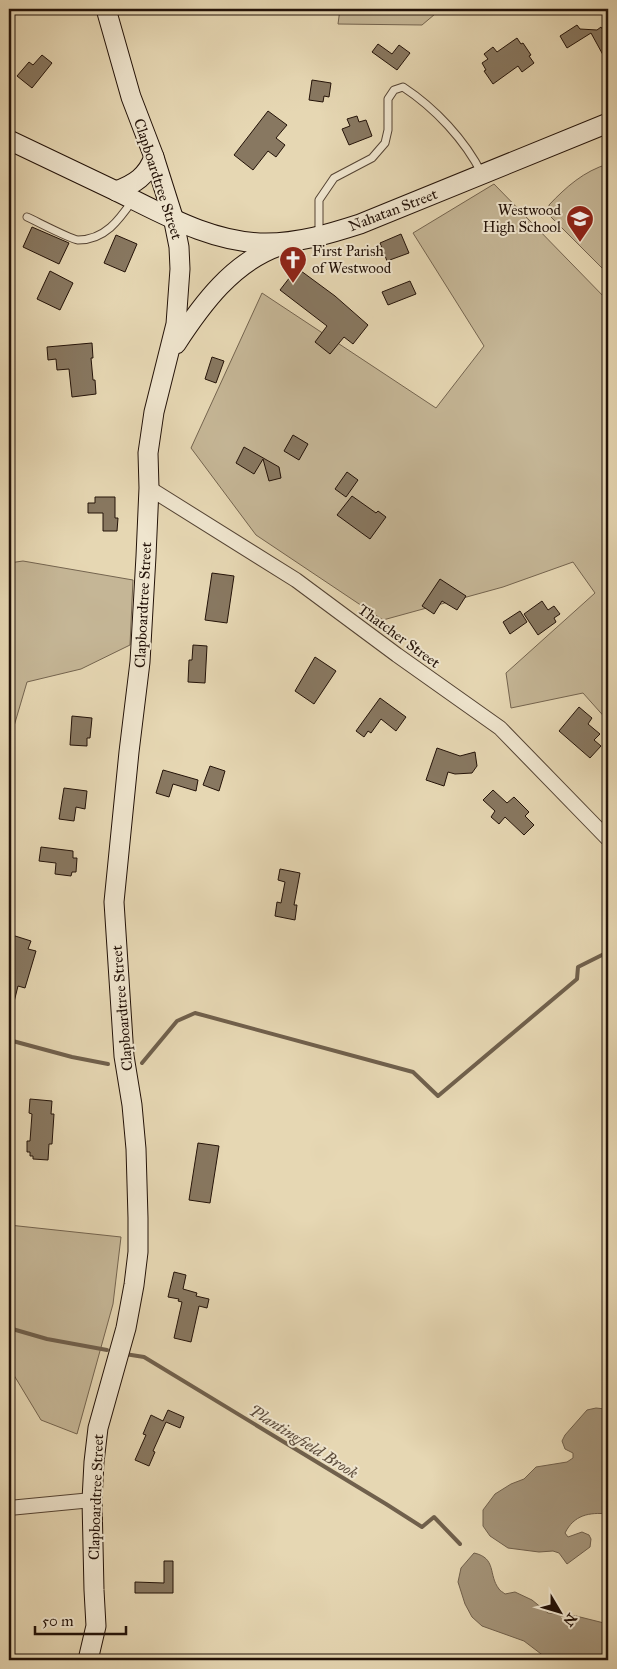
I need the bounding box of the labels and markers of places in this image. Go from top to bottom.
place label: Westwood High School [483,201,562,236]
school or university icon: Westwood High School [565,204,595,243]
place label: First Parish of Westwood [312,242,392,277]
church icon: First Parish of Westwood [278,245,308,284]

